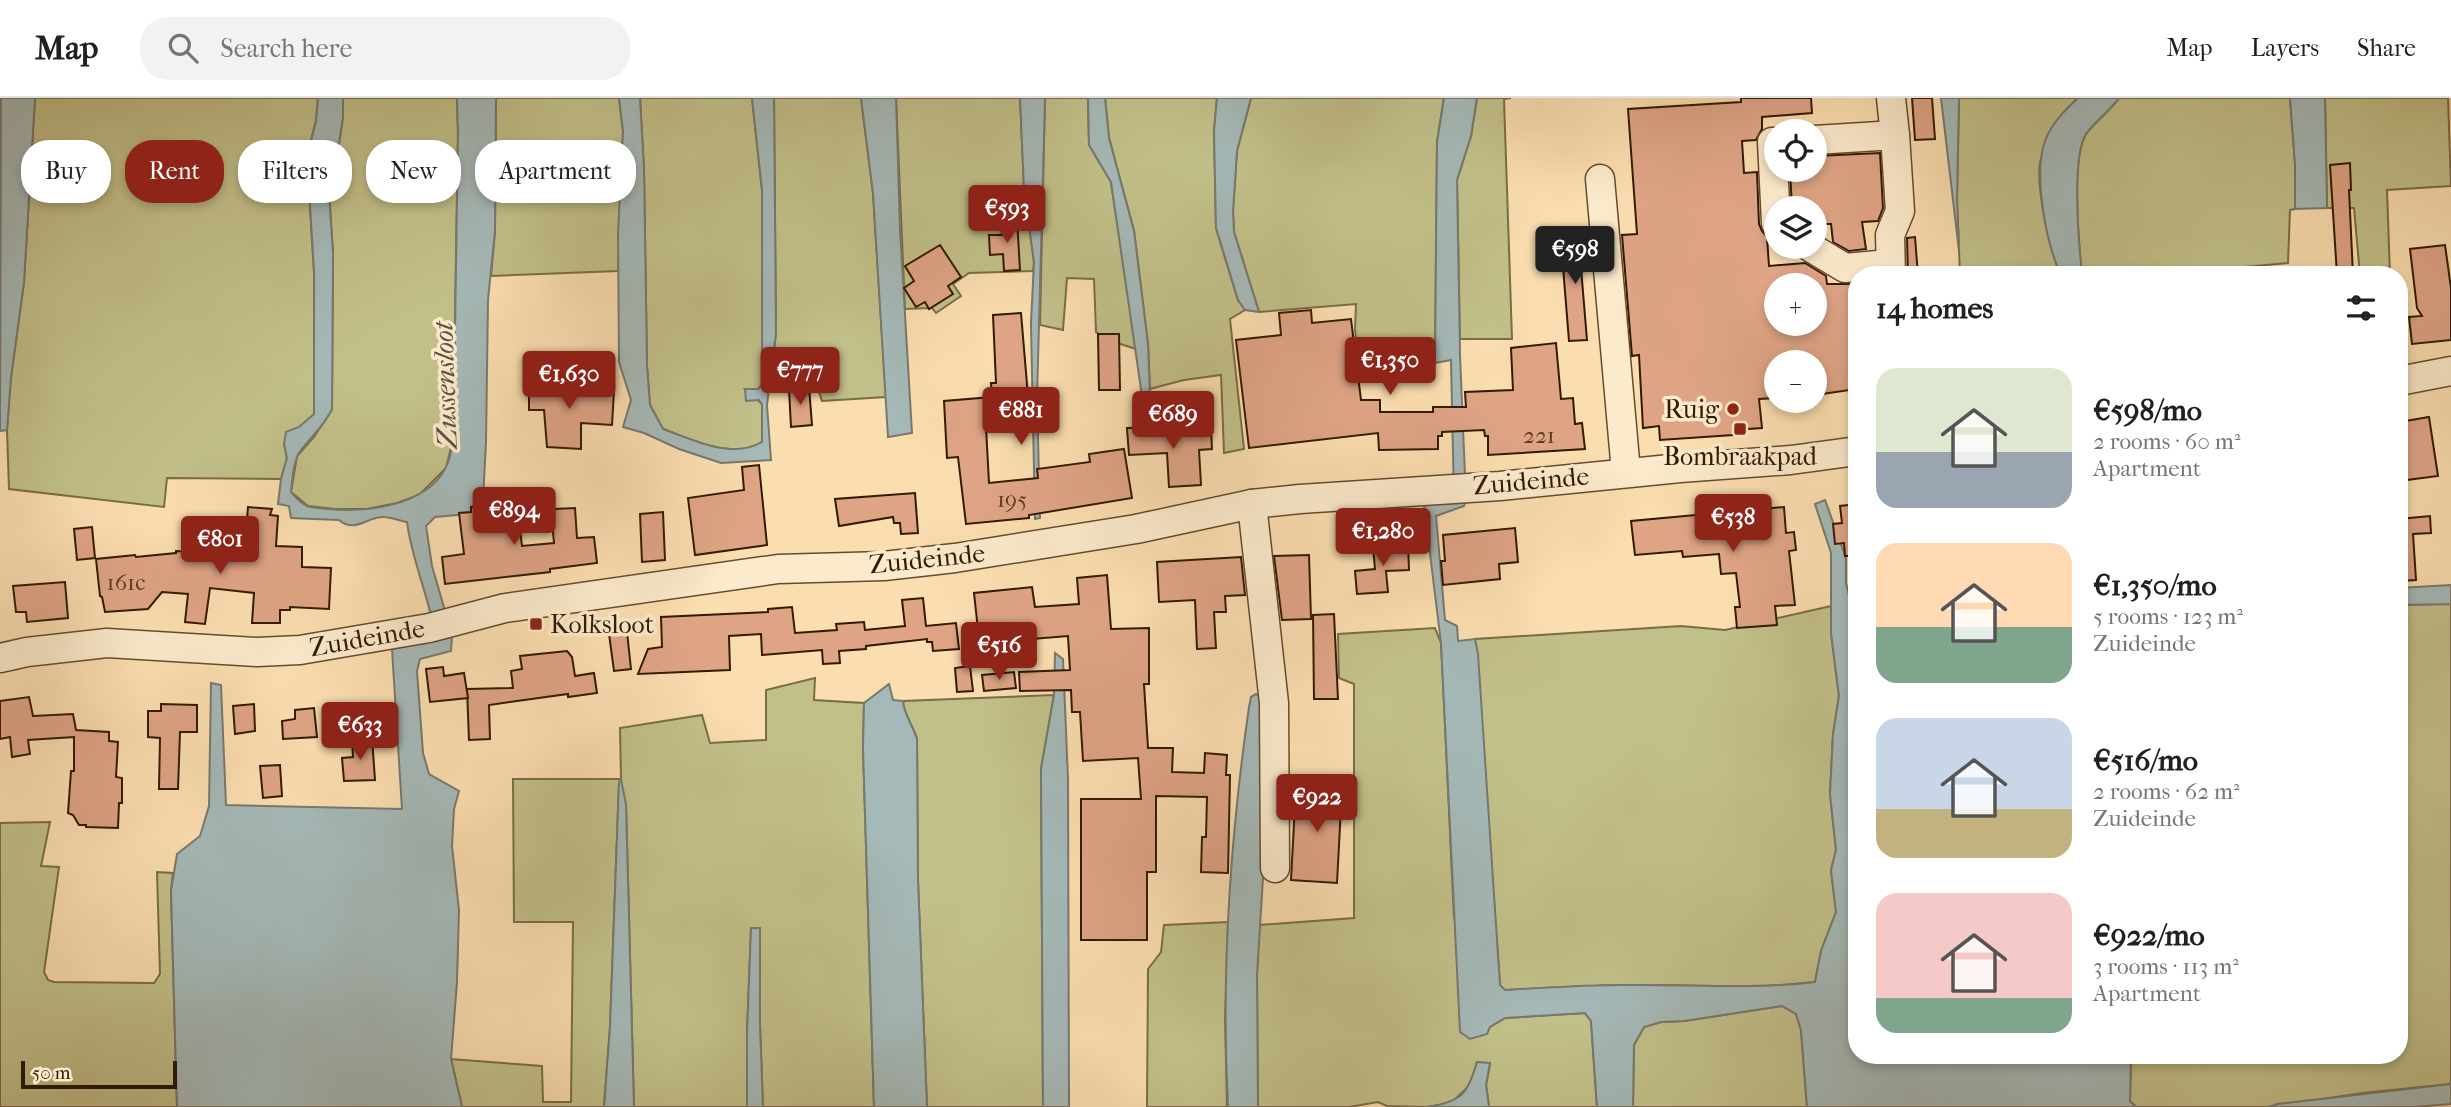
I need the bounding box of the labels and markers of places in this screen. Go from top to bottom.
pin: €593 [966,186,1048,245]
pin: €598 [1534,226,1616,286]
pin: €1,350 [1333,338,1447,397]
pin: €777 [759,348,841,407]
pin: €1,630 [512,352,626,411]
pin: €881 [980,388,1062,447]
pin: €689 [1132,392,1214,451]
place label: Ruig [1664,394,1720,425]
marker: Ruig [1725,401,1741,417]
marker: Bombraakpad [1732,421,1748,437]
place label: Bombraakpad [1663,441,1818,472]
pin: €894 [473,488,555,547]
pin: €538 [1692,494,1774,554]
pin: €1,280 [1326,508,1440,568]
pin: €801 [179,517,261,576]
place label: Kolksloot [550,609,655,640]
marker: Kolksloot [528,616,544,632]
pin: €516 [958,622,1040,682]
pin: €633 [319,702,401,762]
pin: €922 [1276,774,1358,834]

